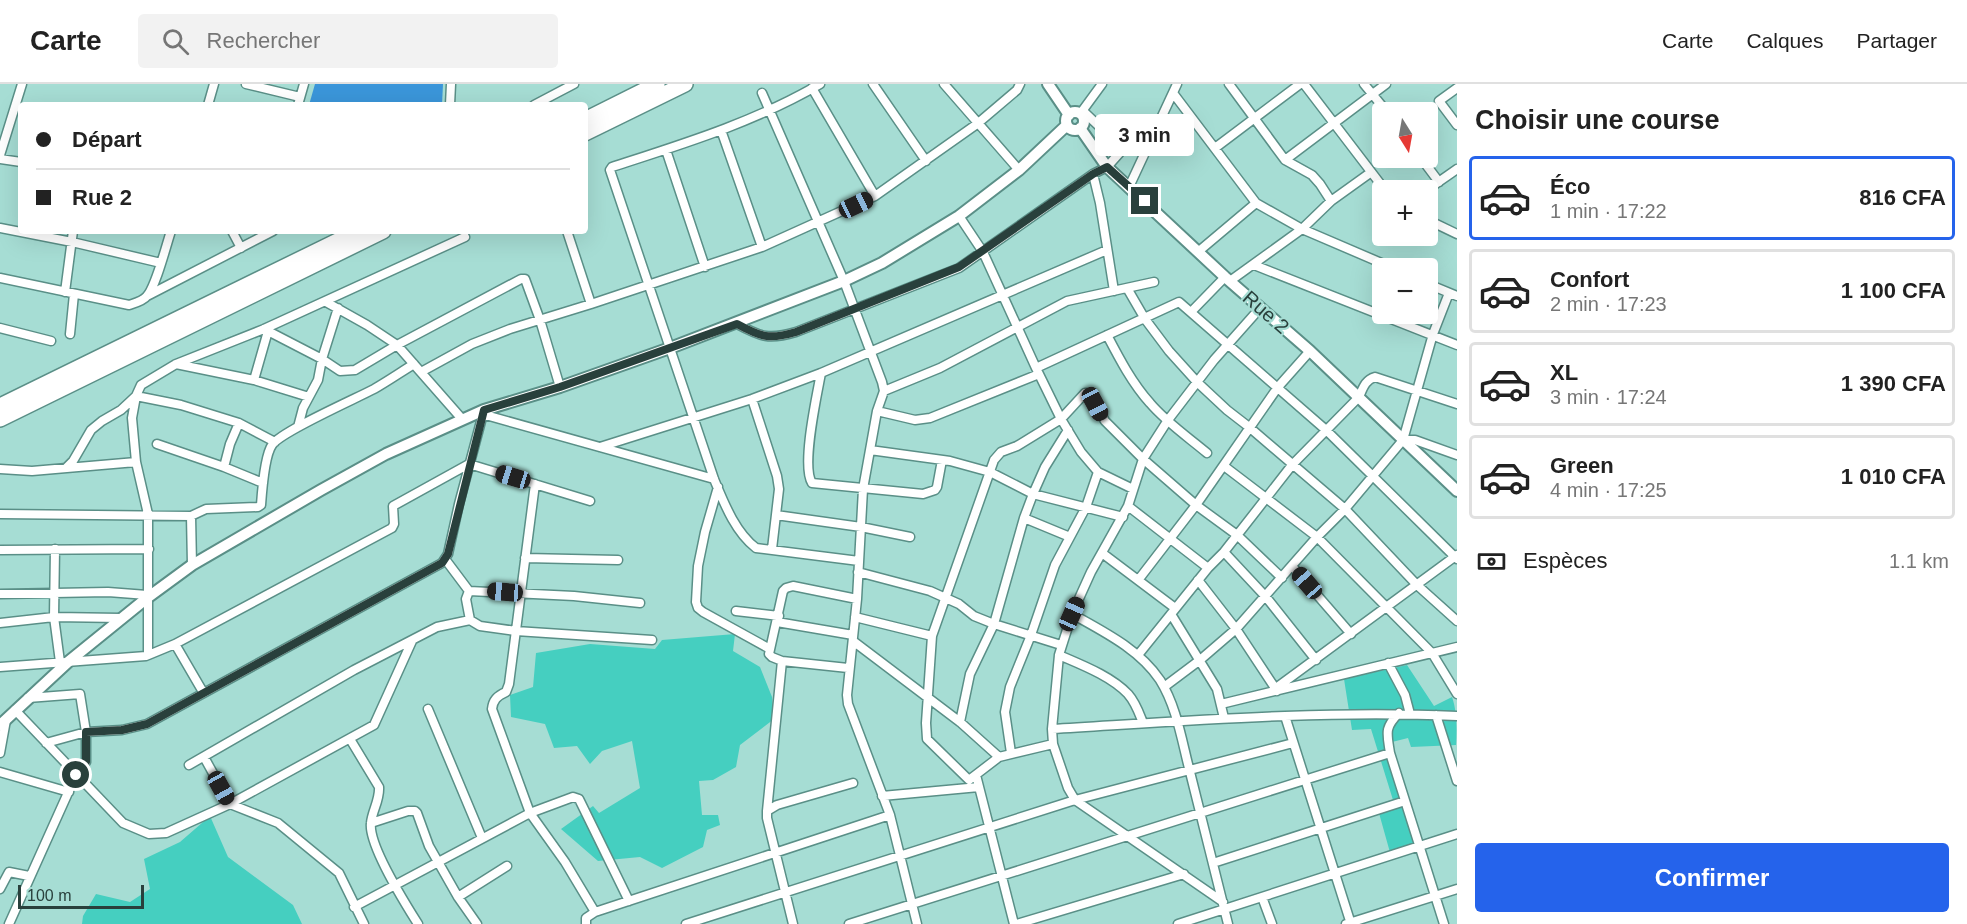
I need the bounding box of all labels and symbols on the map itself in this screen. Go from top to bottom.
north arrow [1372,102,1438,168]
callout: 3 min [1096,114,1194,156]
route end [1131,187,1158,214]
car [836,189,876,221]
street label: Rue 2 [1239,286,1293,338]
car [1079,384,1111,424]
car [493,463,533,491]
car [1288,564,1326,602]
car [486,582,524,602]
car [1056,594,1088,634]
route start [62,761,89,788]
car [204,768,238,808]
scale bar [18,882,144,910]

